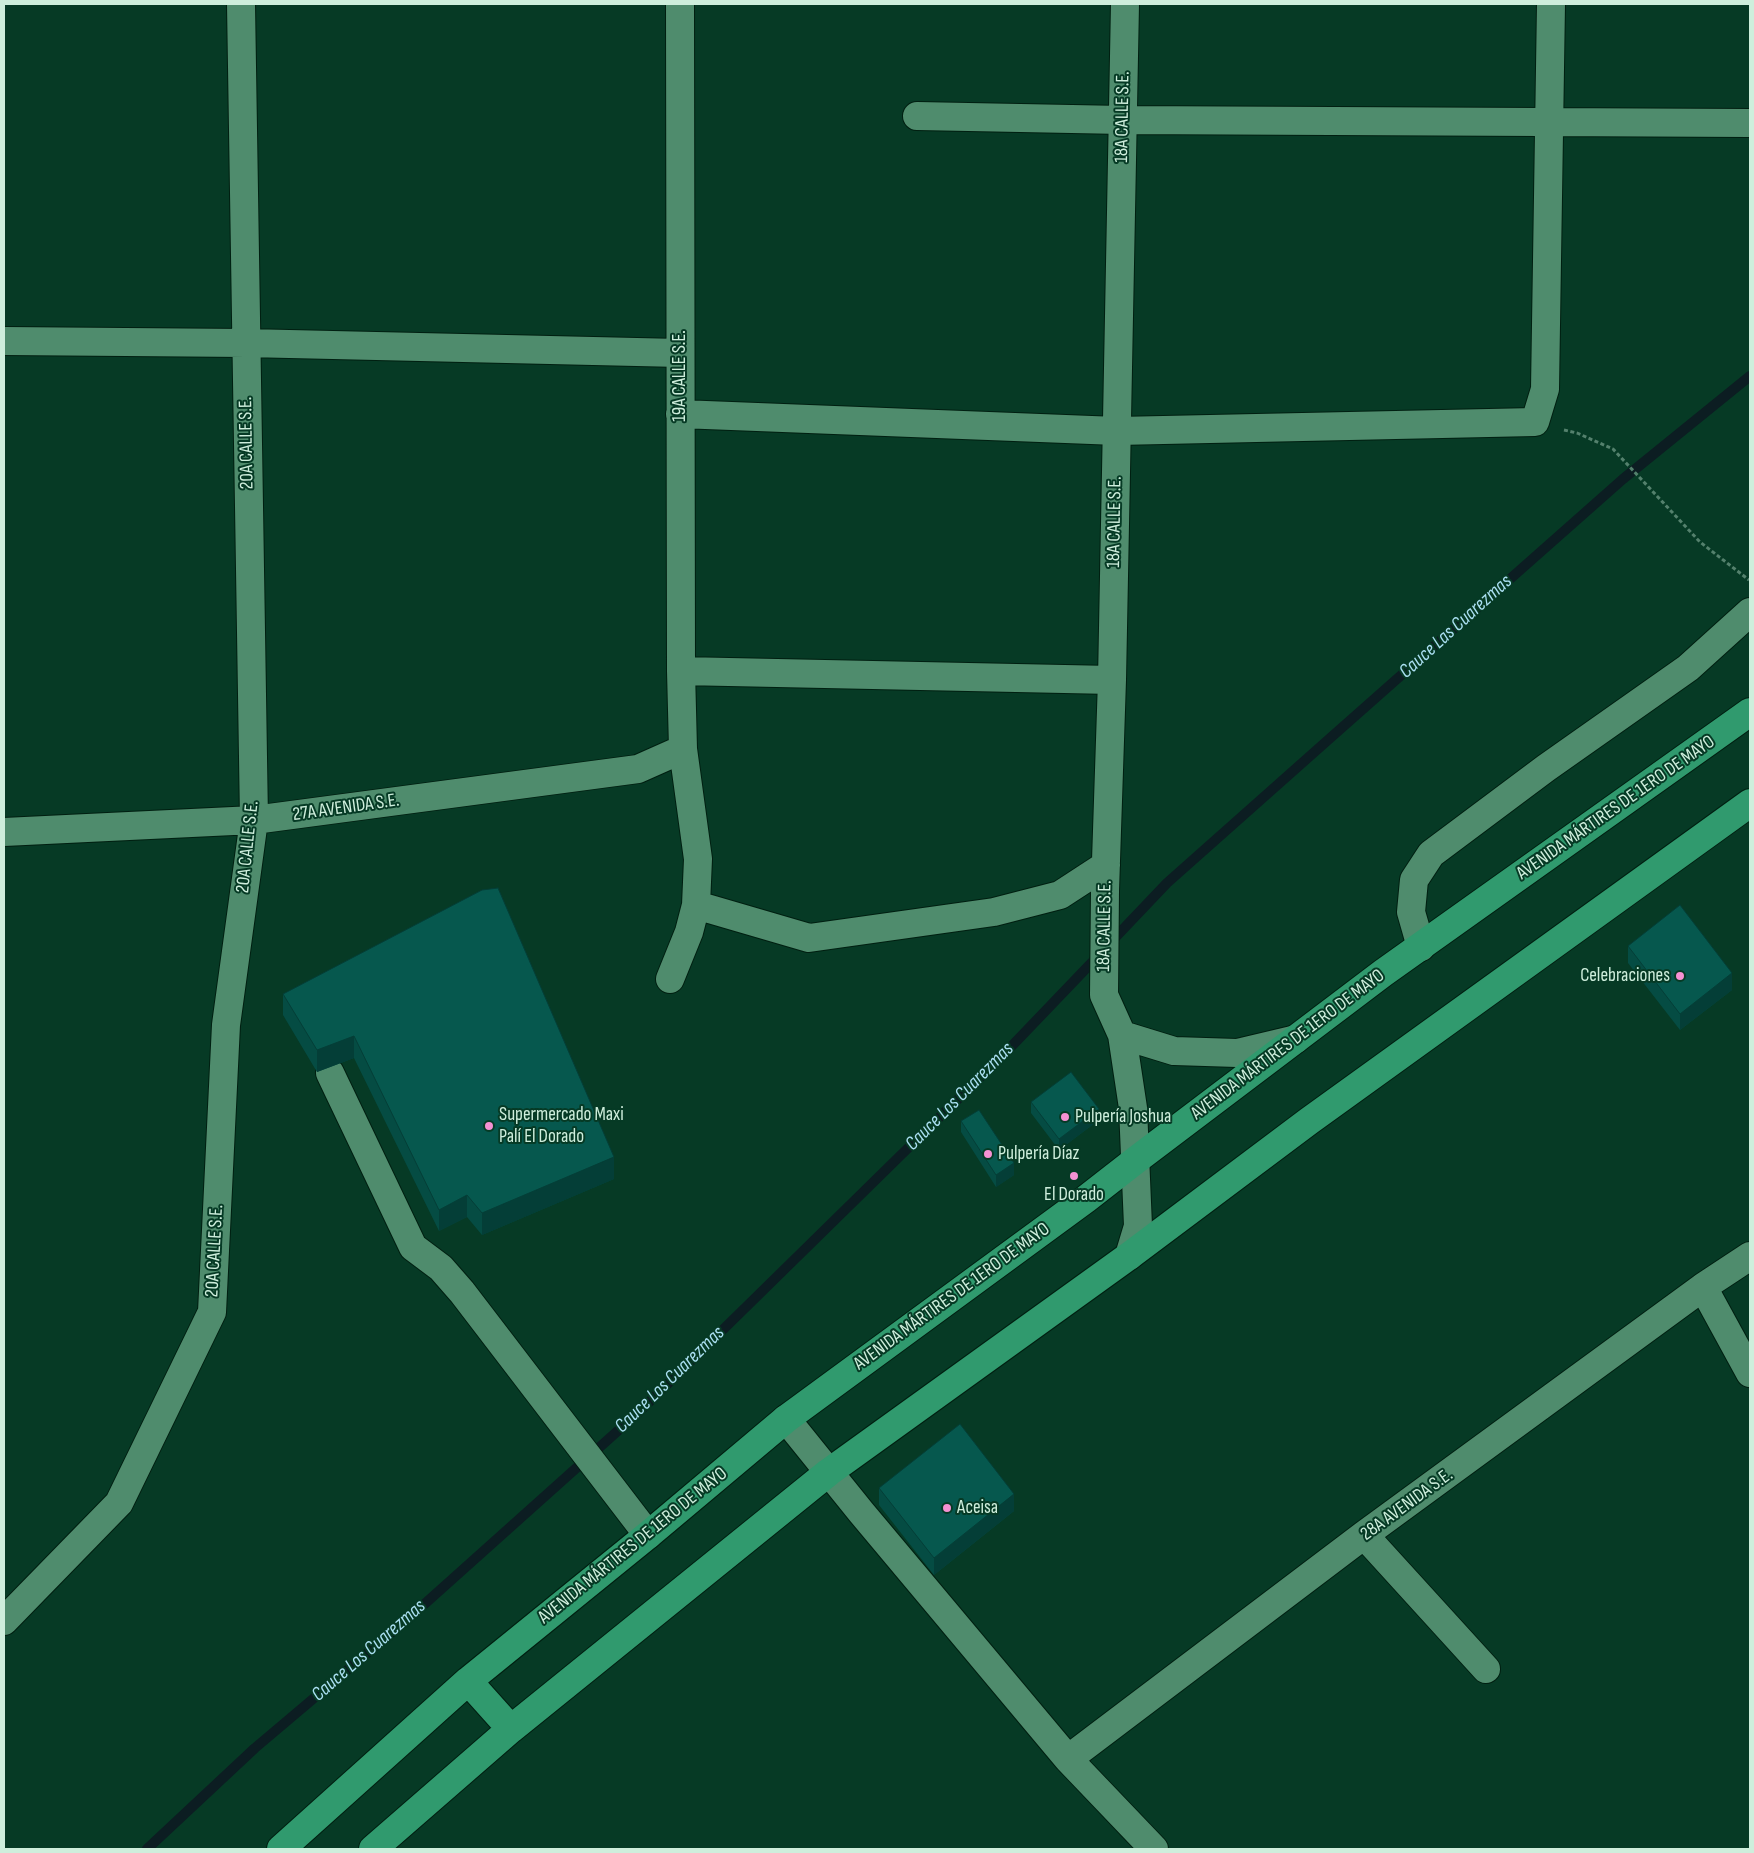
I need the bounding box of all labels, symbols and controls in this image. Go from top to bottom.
street label: 18A CALLE S.E. [1111,71,1135,163]
street label: 19A CALLE S.E. [669,330,691,422]
street label: 20A CALLE S.E. [235,396,259,490]
street label: 18A CALLE S.E. [1103,476,1127,568]
water label: Cauce Las Cuarezmas [1395,570,1517,684]
street label: AVENIDA MÁRTIRES DE 1ERO DE MAYO [1513,731,1719,885]
street label: 27A AVENIDA S.E. [291,789,401,827]
street label: 20A CALLE S.E. [232,800,264,894]
street label: 18A CALLE S.E. [1093,880,1117,972]
street label: AVENIDA MÁRTIRES DE 1ERO DE MAYO [1187,965,1389,1125]
place label: Celebraciones [1580,965,1670,987]
marker: Celebraciones [1674,970,1686,982]
water label: Cauce Los Cuarezmas [901,1038,1019,1156]
place label: Supermercado Maxi Palí El Dorado [499,1104,624,1148]
place label: Pulpería Joshua [1075,1106,1171,1128]
marker: Pulpería Joshua [1059,1111,1071,1123]
marker: Supermercado Maxi Palí El Dorado [483,1120,495,1132]
place label: Pulpería Díaz [998,1143,1079,1165]
marker: Pulpería Díaz [982,1148,994,1160]
marker: El Dorado [1068,1170,1080,1182]
place label: El Dorado [1044,1184,1104,1206]
street label: 20A CALLE S.E. [201,1204,229,1298]
street label: AVENIDA MÁRTIRES DE 1ERO DE MAYO [850,1218,1054,1376]
water label: Cauce Los Cuarezmas [610,1322,730,1438]
street label: AVENIDA MÁRTIRES DE 1ERO DE MAYO [534,1463,732,1629]
street label: 28A AVENIDA S.E. [1357,1464,1457,1546]
place label: Aceisa [957,1497,998,1519]
marker: Aceisa [941,1502,953,1514]
water label: Cauce Los Cuarezmas [307,1595,431,1707]

